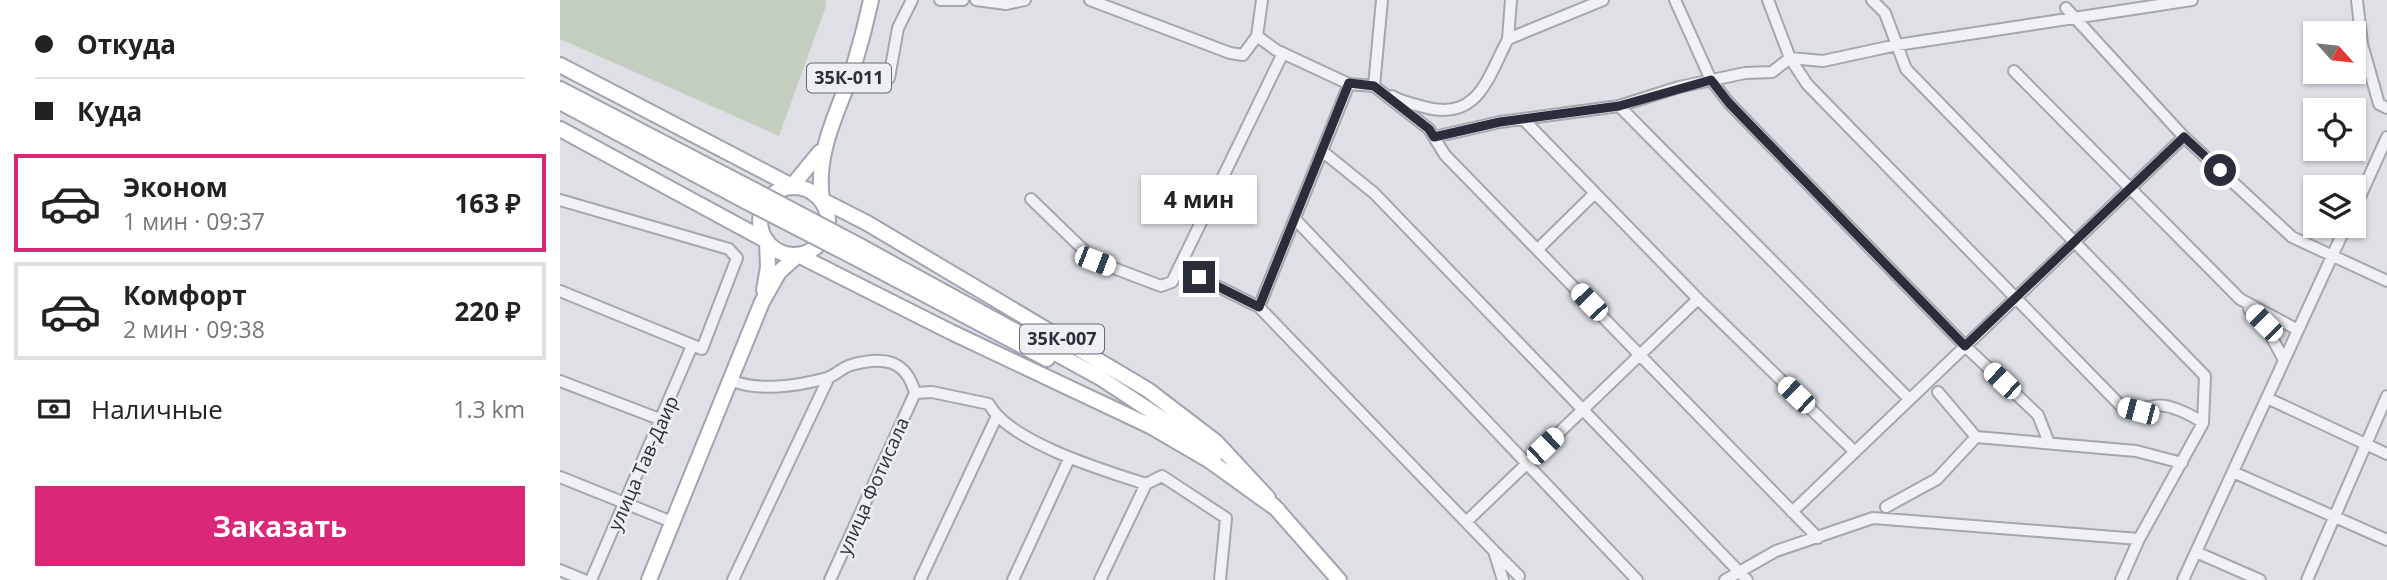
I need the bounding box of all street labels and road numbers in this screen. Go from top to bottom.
road number: 35К-011 [807,64,891,92]
road number: 35К-007 [1020,324,1104,354]
street label: улица Тав-Даир [602,391,684,535]
street label: улица Фотисала [831,413,915,559]

